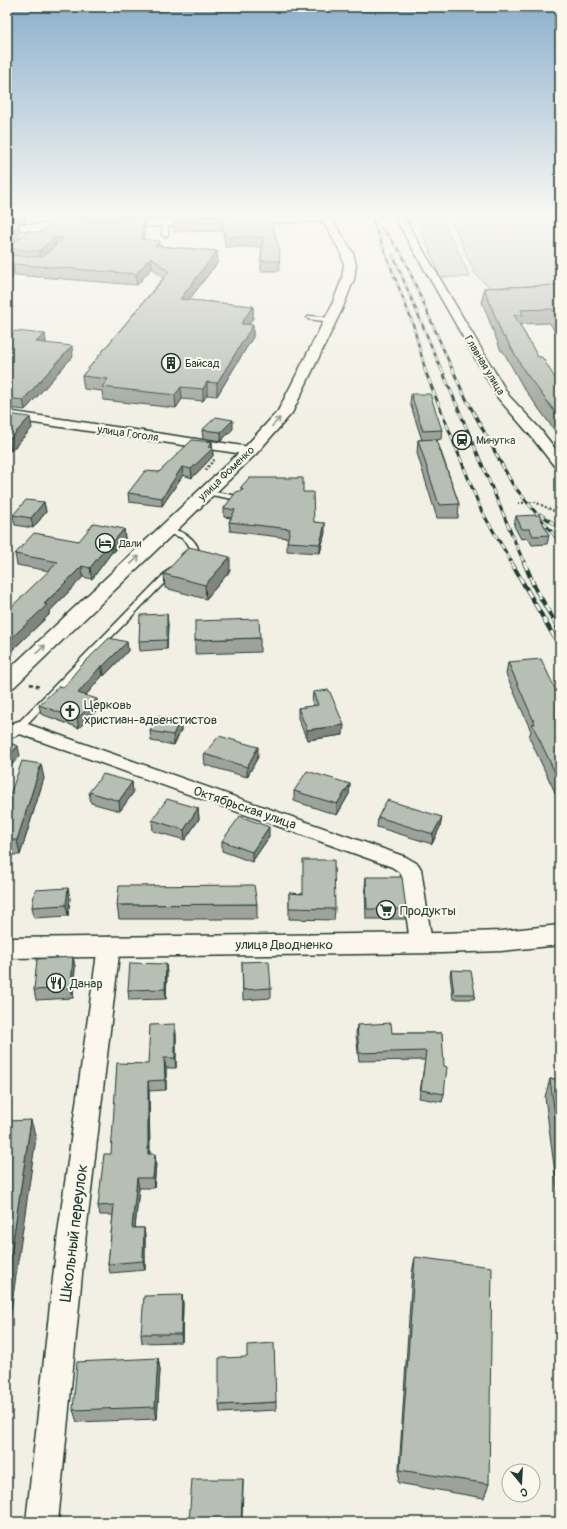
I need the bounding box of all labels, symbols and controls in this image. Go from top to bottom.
street label: Главная улица [462,333,507,397]
building icon: Байсад [160,352,182,374]
place label: Байсад [185,357,220,370]
one-way arrow [271,417,281,427]
street label: улица Гоголя [96,423,159,444]
station icon: Минутка [451,429,473,451]
place label: Минутка [476,434,515,447]
street label: улица Фоменко [195,443,257,504]
hotel icon: Дали [94,532,116,554]
place label: Дали [118,537,142,550]
one-way arrow [130,555,140,565]
one-way arrow [35,645,46,654]
place label: Церковь христиан-адвенстистов [84,697,217,728]
church icon: Церковь христиан-адвенстистов [59,700,81,722]
street label: Октябрьская улица [191,783,298,833]
supermarket icon: Продукты [375,899,397,921]
place label: Продукты [400,903,456,919]
street label: улица Дводненко [234,937,333,953]
restaurant icon: Данар [45,972,67,994]
place label: Данар [69,976,103,992]
street label: Школьный переулок [56,1163,92,1303]
north arrow [501,1463,541,1503]
text: С [519,1485,529,1499]

